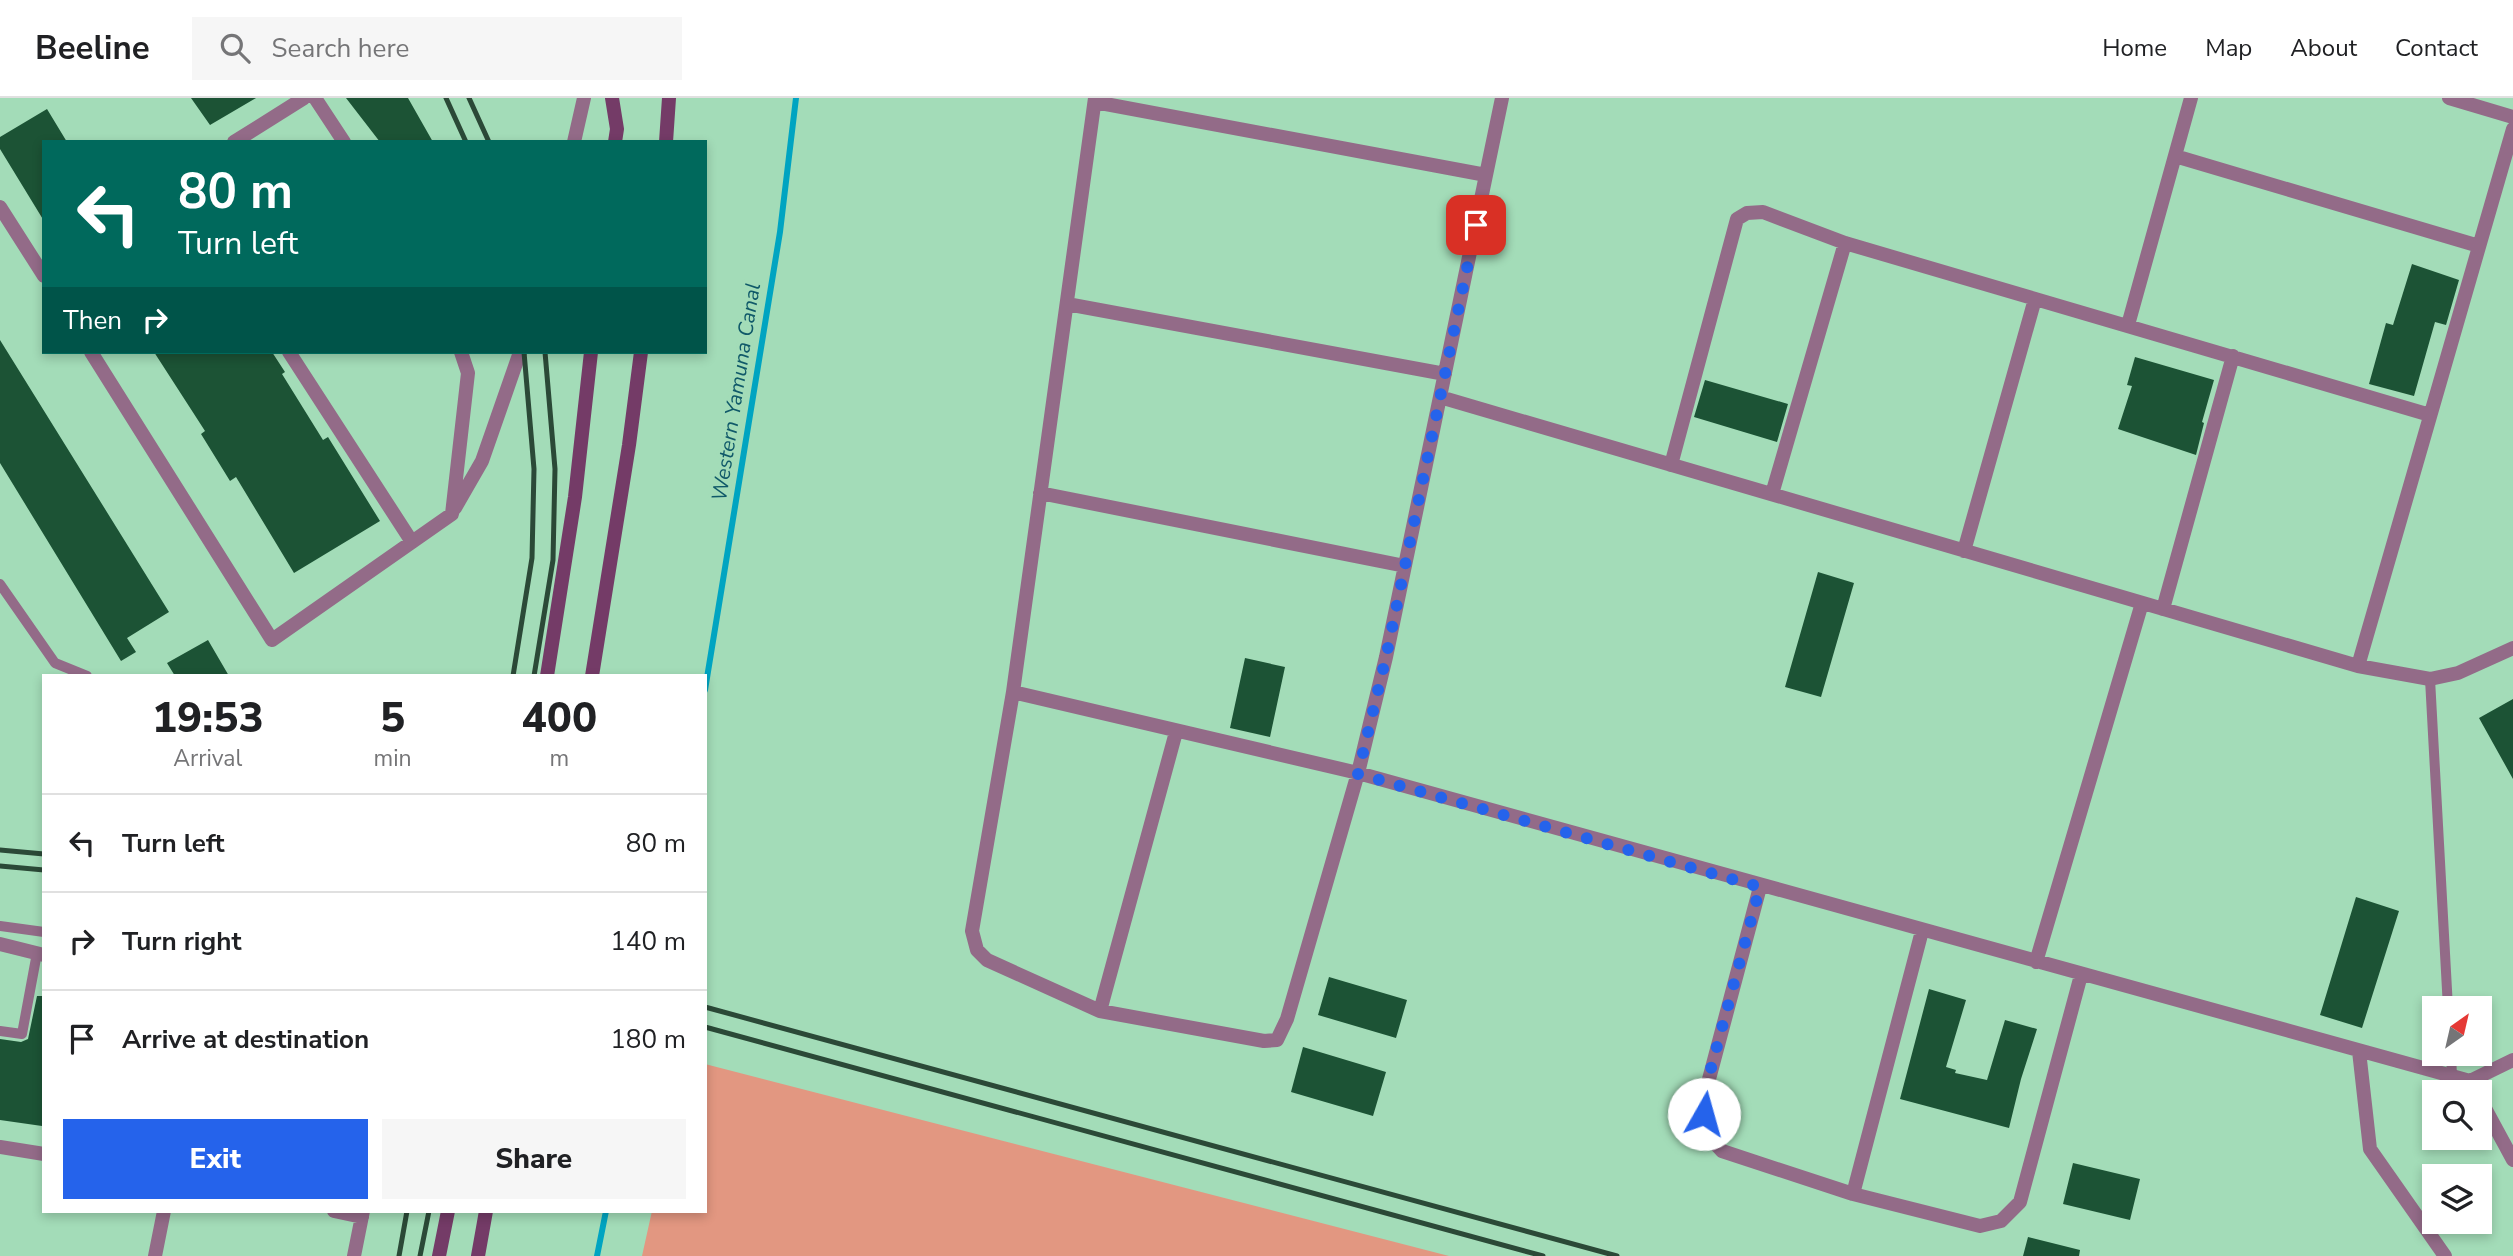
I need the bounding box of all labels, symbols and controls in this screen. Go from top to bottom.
search box [192,17,682,80]
text: Beeline [35,26,150,71]
icon: search [216,29,254,67]
text: Search here [272,31,409,66]
text: Home [2102,32,2167,64]
text: Map [2205,32,2252,64]
text: About [2290,32,2357,64]
text: Contact [2395,32,2478,64]
text: 80 m [178,158,293,225]
icon: left [63,168,154,259]
pin [1446,195,1506,255]
icon: arrive [1457,206,1495,244]
text: Turn left [178,222,298,265]
water label: Western Yamuna Canal [705,281,767,503]
icon: right [136,301,174,339]
text: Then [63,303,122,338]
text: 19:53 [152,690,264,747]
text: 5 [380,690,405,747]
text: 400 [522,690,597,747]
text: Arrival [173,743,242,774]
text: min [374,743,412,774]
text: m [549,743,569,774]
icon: left [63,824,101,862]
text: Turn left [122,826,225,861]
text: 80 m [626,826,686,861]
icon: right [63,922,101,960]
text: Turn right [122,924,241,959]
text: 140 m [610,924,686,959]
north arrow [2422,996,2492,1066]
map controls [2422,996,2492,1234]
icon: arrive [63,1020,101,1058]
text: Arrive at destination [122,1022,369,1057]
text: 180 m [610,1022,686,1057]
position arrow [1667,1077,1741,1151]
button: search [2422,1080,2492,1150]
button: Exit [63,1119,368,1199]
button: Share [382,1119,686,1199]
button: layers [2422,1164,2492,1234]

